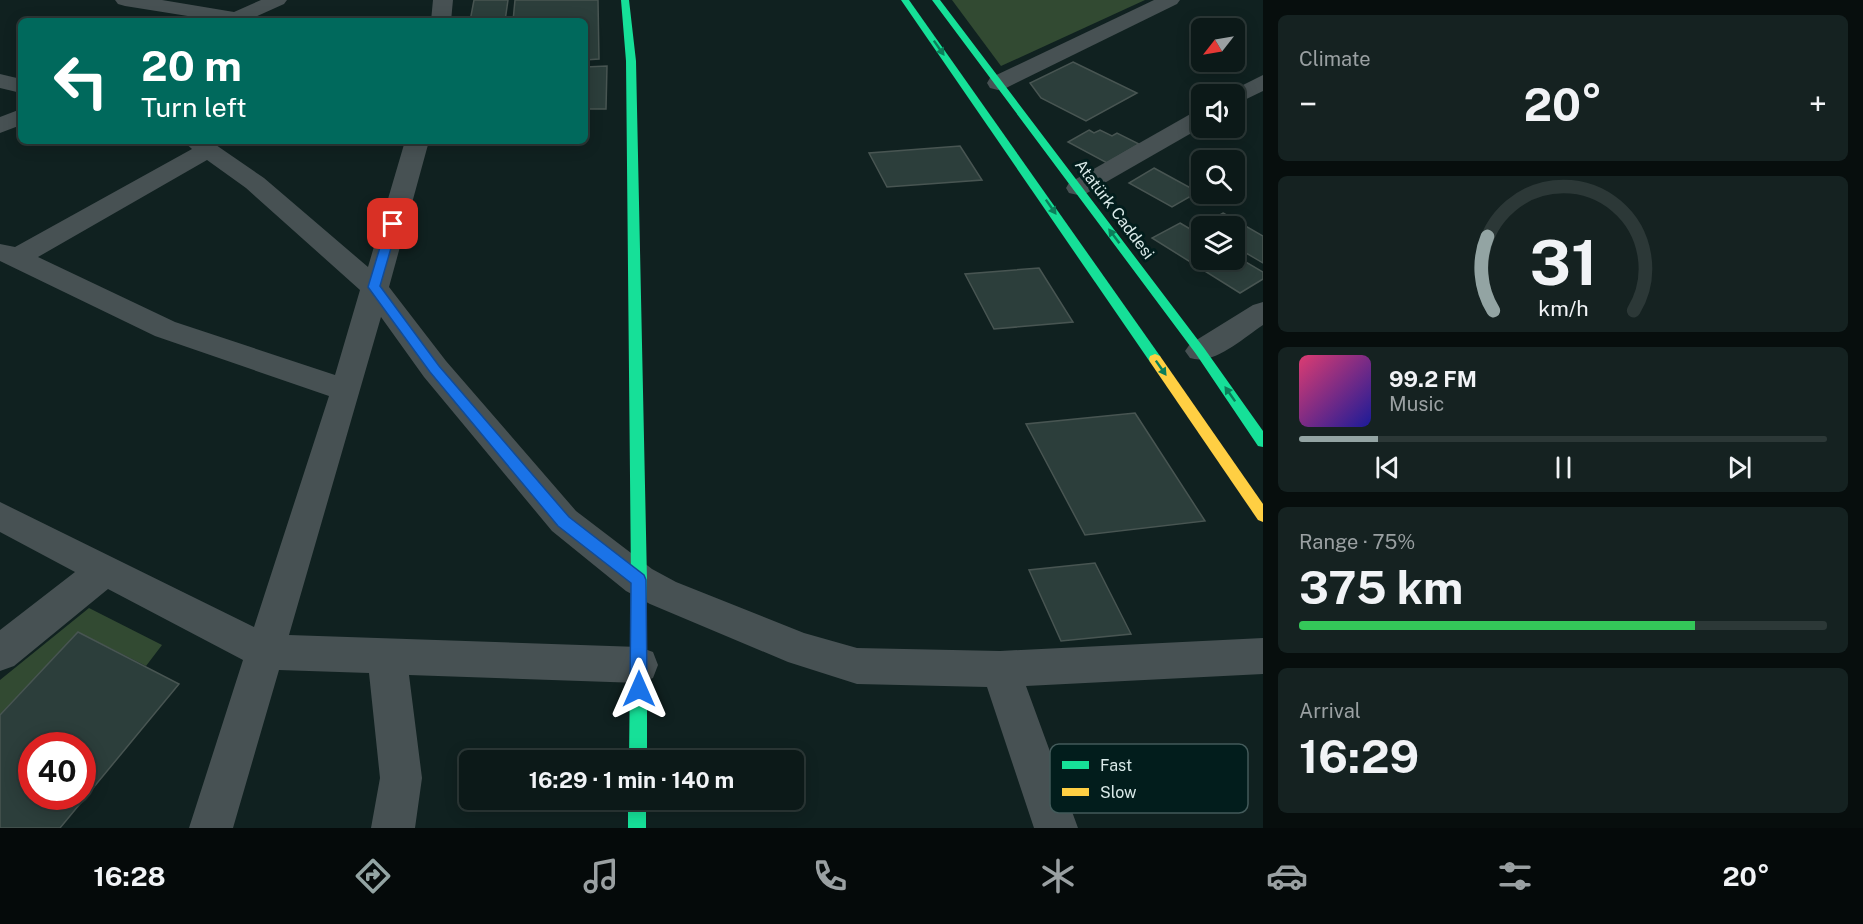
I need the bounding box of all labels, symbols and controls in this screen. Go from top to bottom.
north arrow [1191,18,1245,72]
map controls [1191,18,1245,270]
one-way arrow [933,39,945,55]
text: 20 m [141,41,242,90]
icon: left [42,42,120,120]
text: Climate [1299,47,1371,71]
text: 20° [1524,78,1602,131]
button: sound [1191,84,1245,138]
text: − [1299,85,1317,123]
text: + [1809,85,1827,123]
text: Turn left [141,91,247,123]
button: search [1191,150,1245,204]
street label: Atatürk Caddesi [1071,156,1158,263]
pin [367,198,418,249]
one-way arrow [1045,199,1057,215]
icon: arrive [376,207,409,240]
button: layers [1191,216,1245,270]
text: 31 [1529,226,1597,299]
one-way arrow [1109,229,1121,244]
text: km/h [1538,296,1588,321]
one-way arrow [1155,360,1166,376]
text: 99.2 FM [1389,366,1477,392]
one-way arrow [1224,386,1236,401]
text: Music [1389,392,1444,416]
icon: previous [1371,451,1404,484]
icon: pause [1547,451,1580,484]
icon: next [1723,451,1756,484]
text: Range · 75% [1299,530,1415,554]
text: 375 km [1299,561,1463,614]
position arrow [607,657,671,721]
text: Arrival [1299,699,1361,723]
text: 16:29 [1299,730,1419,783]
speed limit sign: 40 [18,732,96,810]
legend [1050,744,1248,813]
text: Fast [1100,756,1132,775]
text: 16:29 · 1 min · 140 m [529,767,734,793]
text: Slow [1100,783,1137,802]
icon: directions [352,855,394,897]
icon: music [580,855,622,897]
icon: phone [809,855,851,897]
icon: climate [1037,855,1079,897]
icon: car [1266,855,1308,897]
icon: filters [1494,855,1536,897]
text: 16:28 [93,860,166,892]
text: 20° [1722,860,1770,892]

